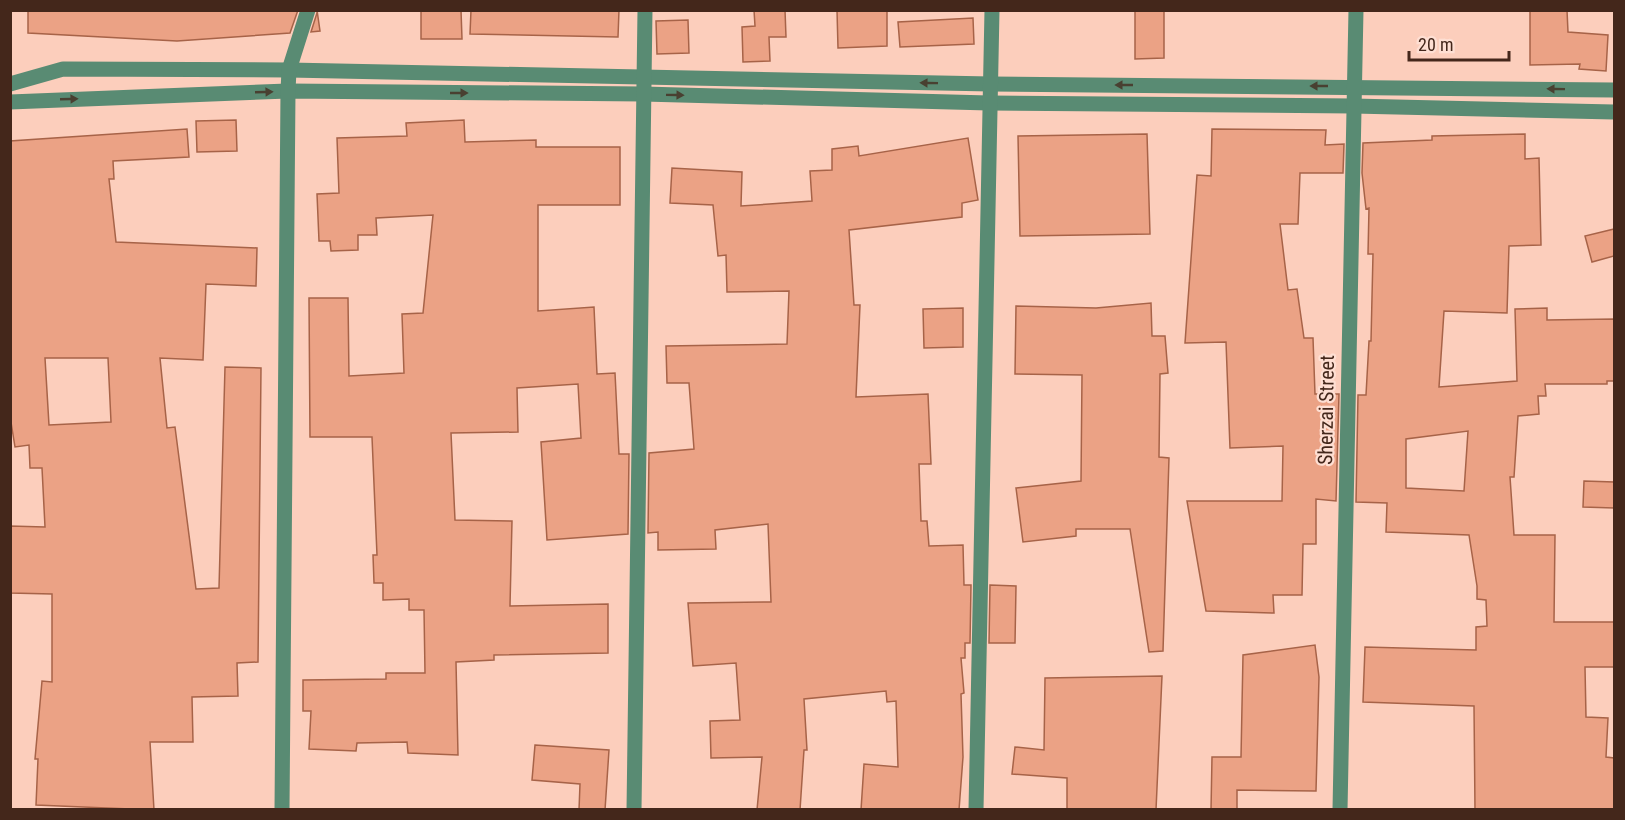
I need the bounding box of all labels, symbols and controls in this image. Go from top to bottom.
scale bar [1409,24,1510,62]
text: 20 m [1418,34,1453,55]
one-way arrow [920,78,939,88]
one-way arrow [1115,80,1134,90]
one-way arrow [1310,81,1329,91]
one-way arrow [1547,84,1566,94]
one-way arrow [254,88,273,97]
one-way arrow [449,88,468,98]
one-way arrow [665,90,684,100]
one-way arrow [59,95,78,104]
street label: Sherzai Street [1313,355,1339,465]

